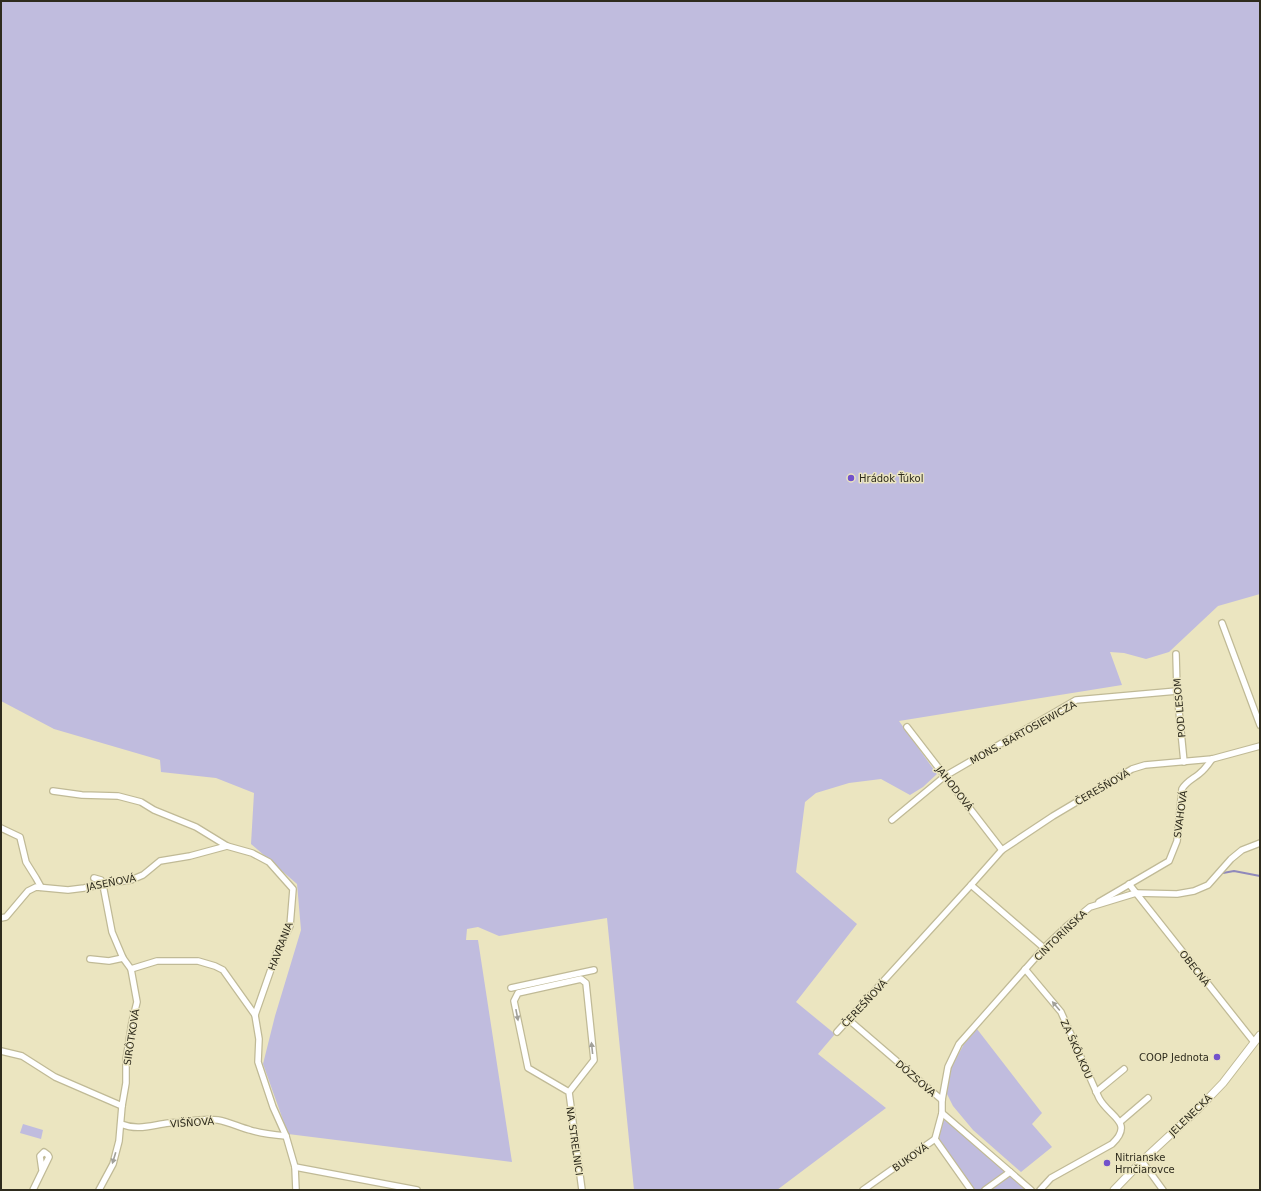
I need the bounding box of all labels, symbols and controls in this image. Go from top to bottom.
place label: Hrádok Ťúkol [859,472,923,484]
marker: Hrádok Ťúkol [846,473,856,483]
street label: POD LESOM [1171,678,1188,738]
street label: MONS. BARTOSIEWICZA [968,699,1078,766]
street label: JAHODOVÁ [933,762,976,813]
street label: ČEREŠŇOVÁ [1073,766,1132,807]
street label: SVAHOVÁ [1171,789,1189,838]
street label: JASEŇOVÁ [84,871,137,893]
street label: CINTORÍNSKA [1031,907,1089,963]
street label: HAVRANIA [266,920,295,972]
street label: OBECNÁ [1177,948,1213,989]
street label: ČEREŠŇOVÁ [839,976,889,1029]
one-way arrow [1052,1001,1061,1012]
street label: SIRÔTKOVÁ [121,1008,141,1066]
one-way arrow [514,1009,520,1021]
street label: ZA ŠKÔLKOU [1059,1017,1095,1081]
one-way arrow [589,1042,596,1054]
place label: COOP Jednota [1139,1052,1209,1063]
marker: COOP Jednota [1212,1052,1222,1062]
street label: DÓZSOVA [893,1057,939,1099]
street label: JELENECKÁ [1165,1091,1214,1139]
street label: NA STRELNICI [564,1106,585,1176]
street label: VIŠŇOVÁ [169,1114,215,1130]
street label: BUKOVÁ [890,1140,930,1174]
place label: Nitrianske Hrnčiarovce [1115,1152,1175,1175]
one-way arrow [111,1153,117,1165]
marker: Nitrianske Hrnčiarovce [1102,1158,1112,1168]

